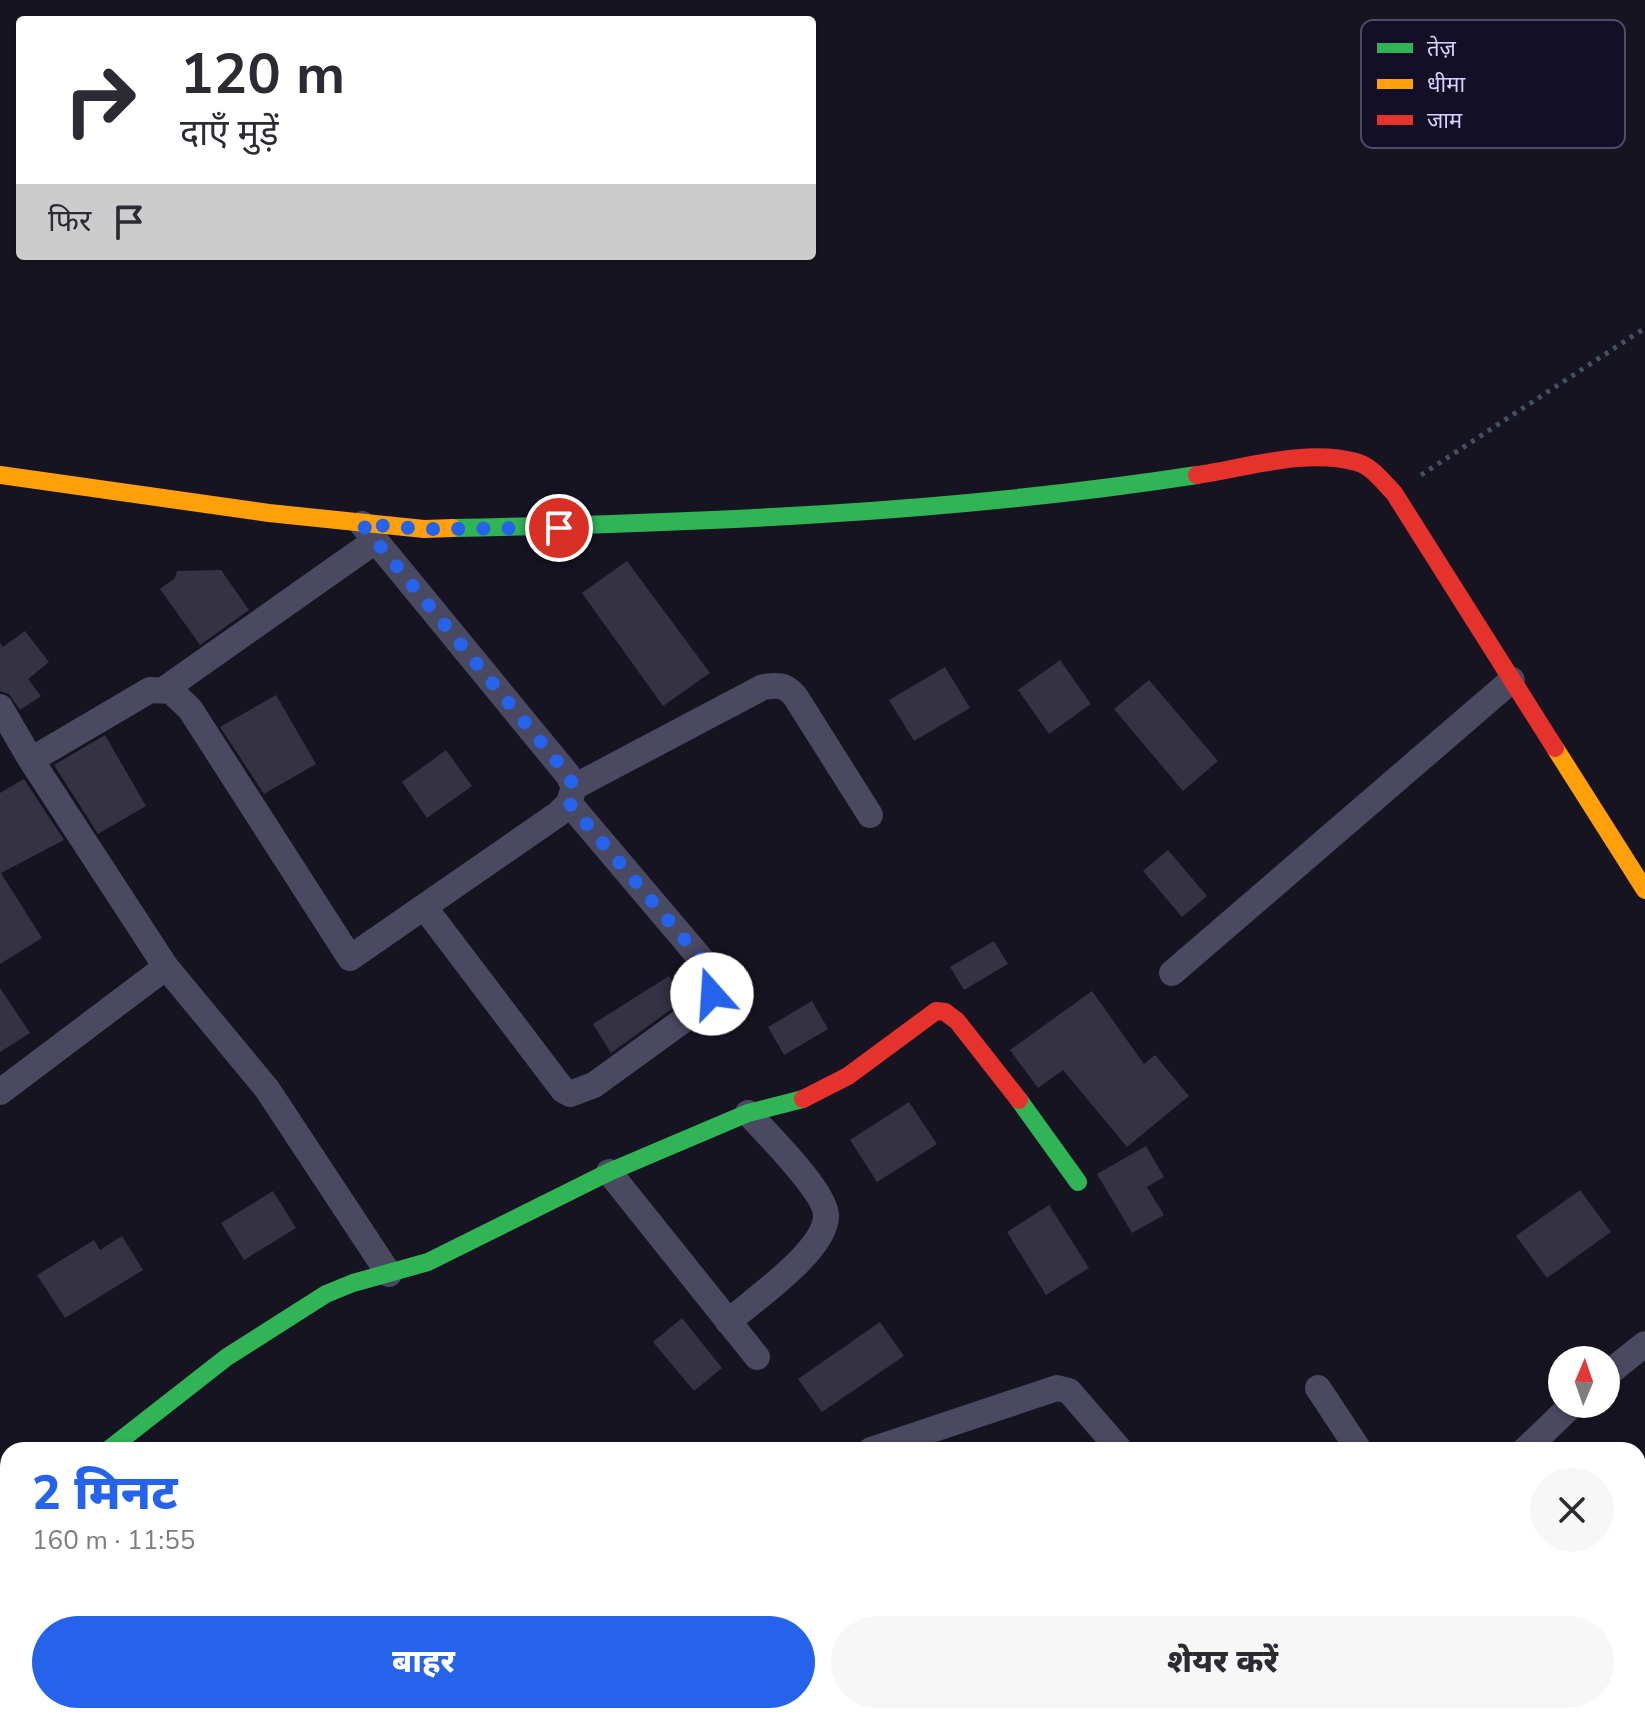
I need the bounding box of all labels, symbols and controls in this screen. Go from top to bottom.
legend [1361,20,1625,148]
text: तेज़ [1427,34,1457,64]
text: 120 m [180,36,345,113]
icon: right [48,48,152,152]
text: धीमा [1427,70,1465,100]
text: जाम [1427,106,1463,136]
text: दाएँ मुड़ें [180,109,278,158]
icon: arrive [107,200,151,244]
text: फिर [48,201,91,242]
pin [525,494,593,562]
icon: arrive [537,506,581,550]
position arrow [670,952,754,1036]
north arrow [1548,1346,1620,1418]
map controls [1548,1346,1620,1418]
text: 2 मिनट [32,1460,178,1526]
button: close [1530,1468,1614,1552]
text: 160 m · 11:55 [32,1523,195,1558]
button: बाहर [32,1616,815,1708]
button: शेयर करें [831,1616,1614,1708]

